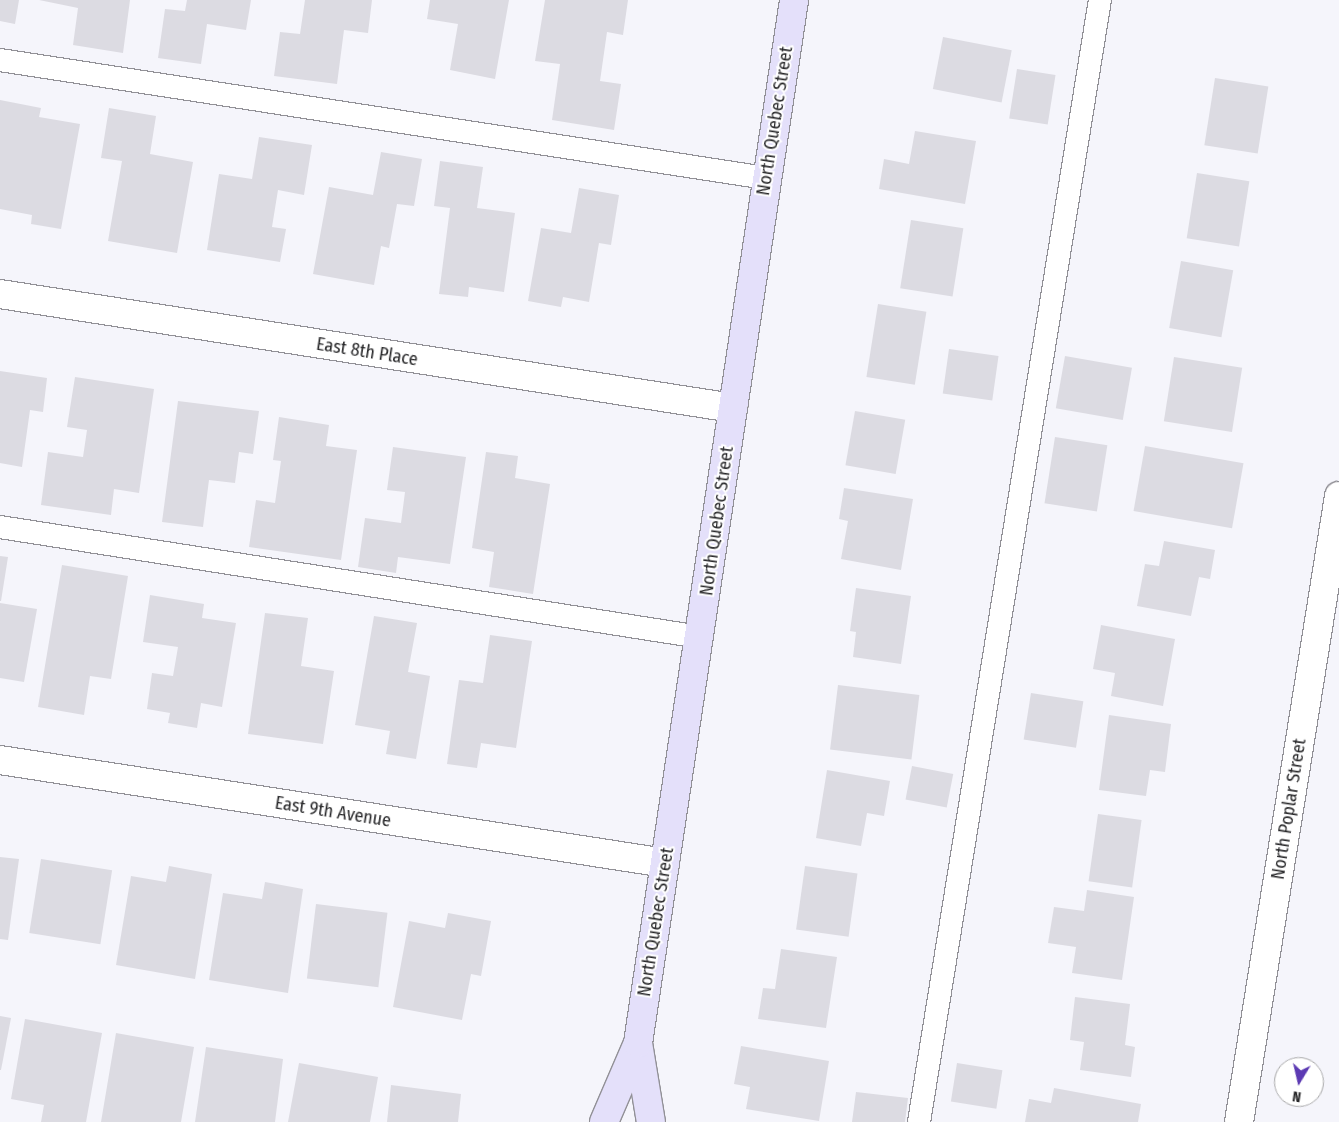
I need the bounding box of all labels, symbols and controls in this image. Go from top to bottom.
street label: North Quebec Street [753,45,797,197]
street label: East 8th Place [315,333,419,371]
street label: North Quebec Street [696,445,738,597]
street label: North Poplar Street [1267,737,1311,881]
street label: East 9th Avenue [273,792,393,832]
street label: North Quebec Street [634,846,678,998]
north arrow [1274,1057,1324,1107]
text: N [1291,1087,1302,1105]

